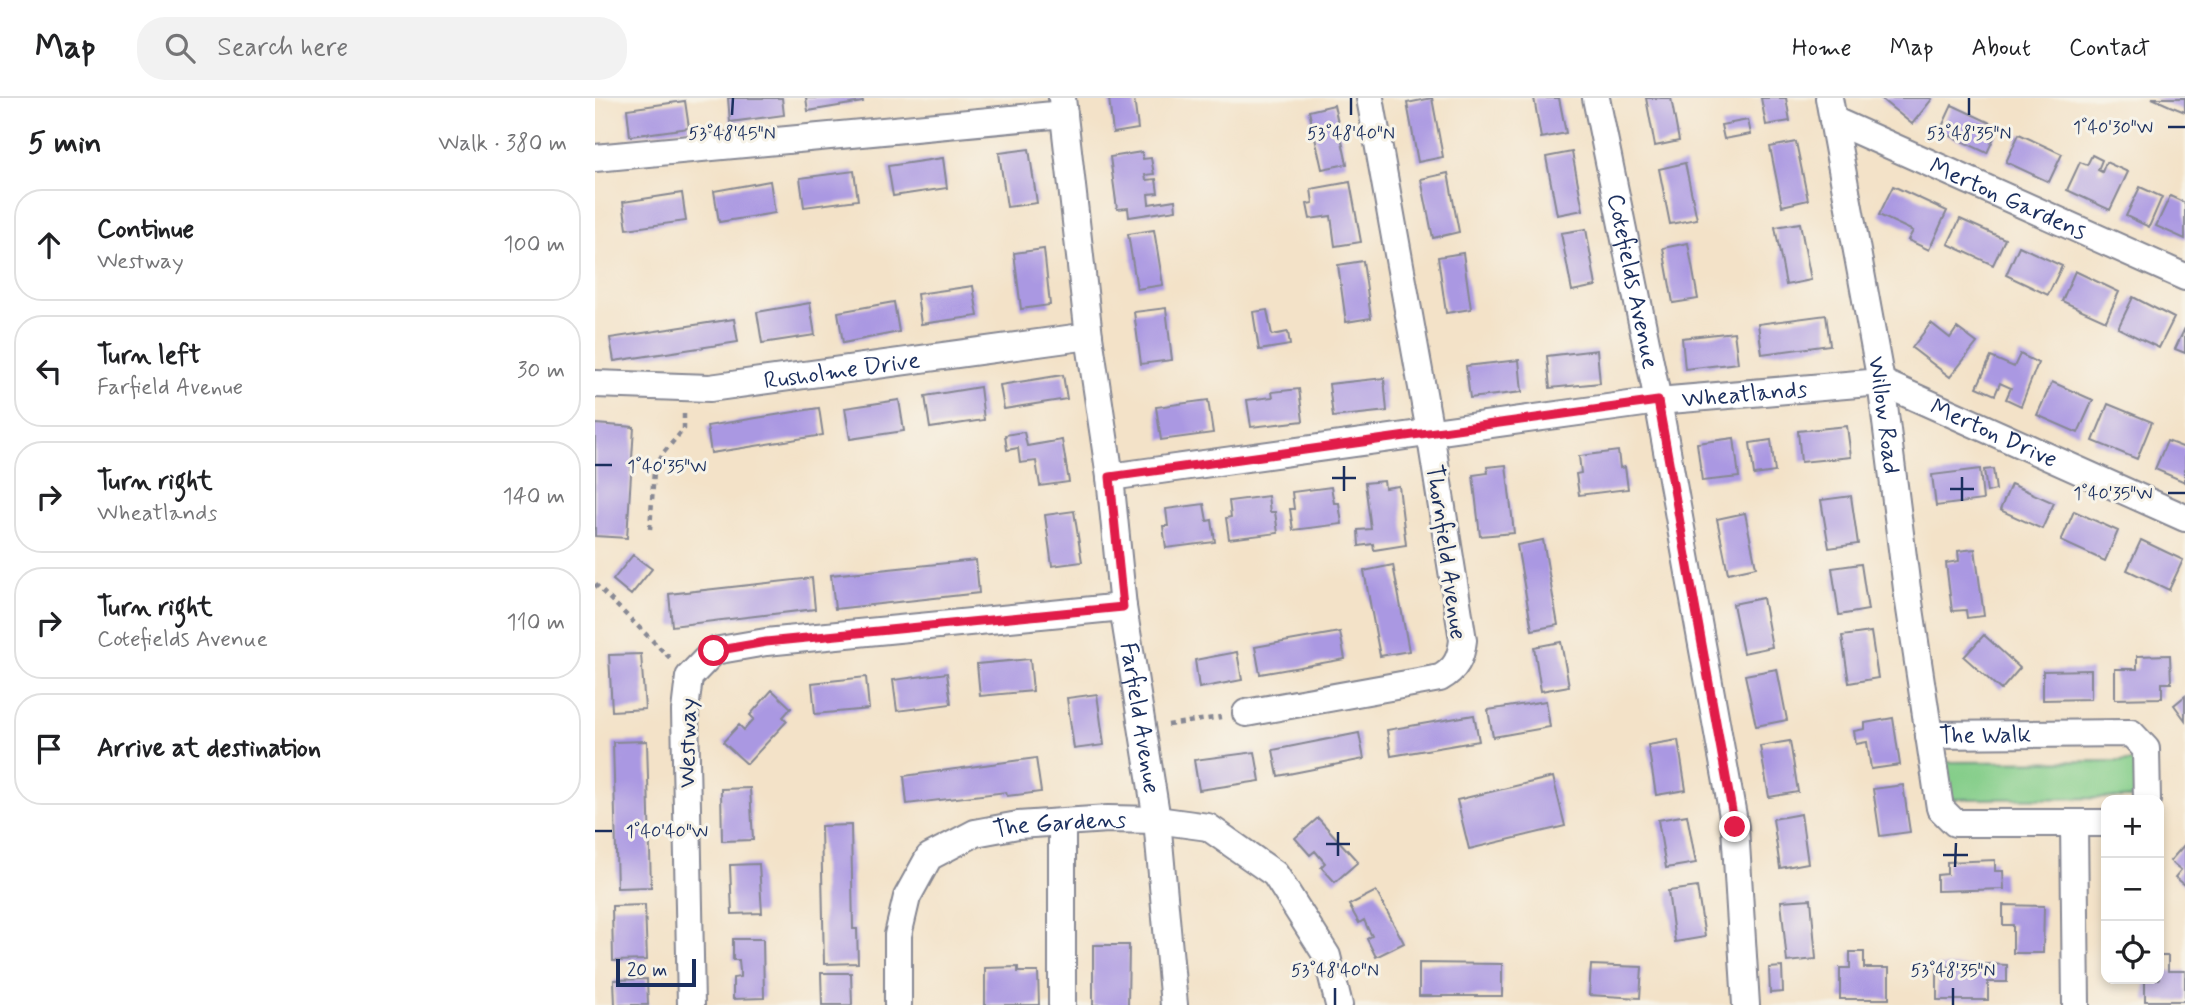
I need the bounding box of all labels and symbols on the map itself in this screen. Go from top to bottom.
text: 1°40'30"W [2073,116,2153,140]
text: 53°48'45"N [688,122,776,146]
text: 53°48'40"N [1307,122,1395,146]
text: 53°48'35"N [1927,122,2011,146]
street label: Merton Gardens [1924,151,2091,248]
street label: Cotefields Avenue [1599,191,1665,372]
street label: Rusholme Drive [762,345,922,397]
street label: Willow Road [1860,354,1906,476]
street label: Wheatlands [1681,374,1809,416]
street label: Merton Drive [1925,392,2062,476]
text: 1°40'35"W [627,455,707,479]
street label: Thornfield Avenue [1418,463,1473,642]
text: 1°40'35"W [2073,482,2153,506]
route start [698,635,729,666]
street label: Farfield Avenue [1112,640,1167,796]
street label: Westway [672,698,705,788]
street label: The Walk [1939,720,2031,752]
street label: The Gardens [991,805,1127,846]
route end [1719,811,1750,842]
text: 1°40'40"W [626,820,708,844]
scale bar [616,956,697,988]
text: 53°48'40"N [1291,959,1379,983]
text: 53°48'35"N [1911,959,1995,983]

